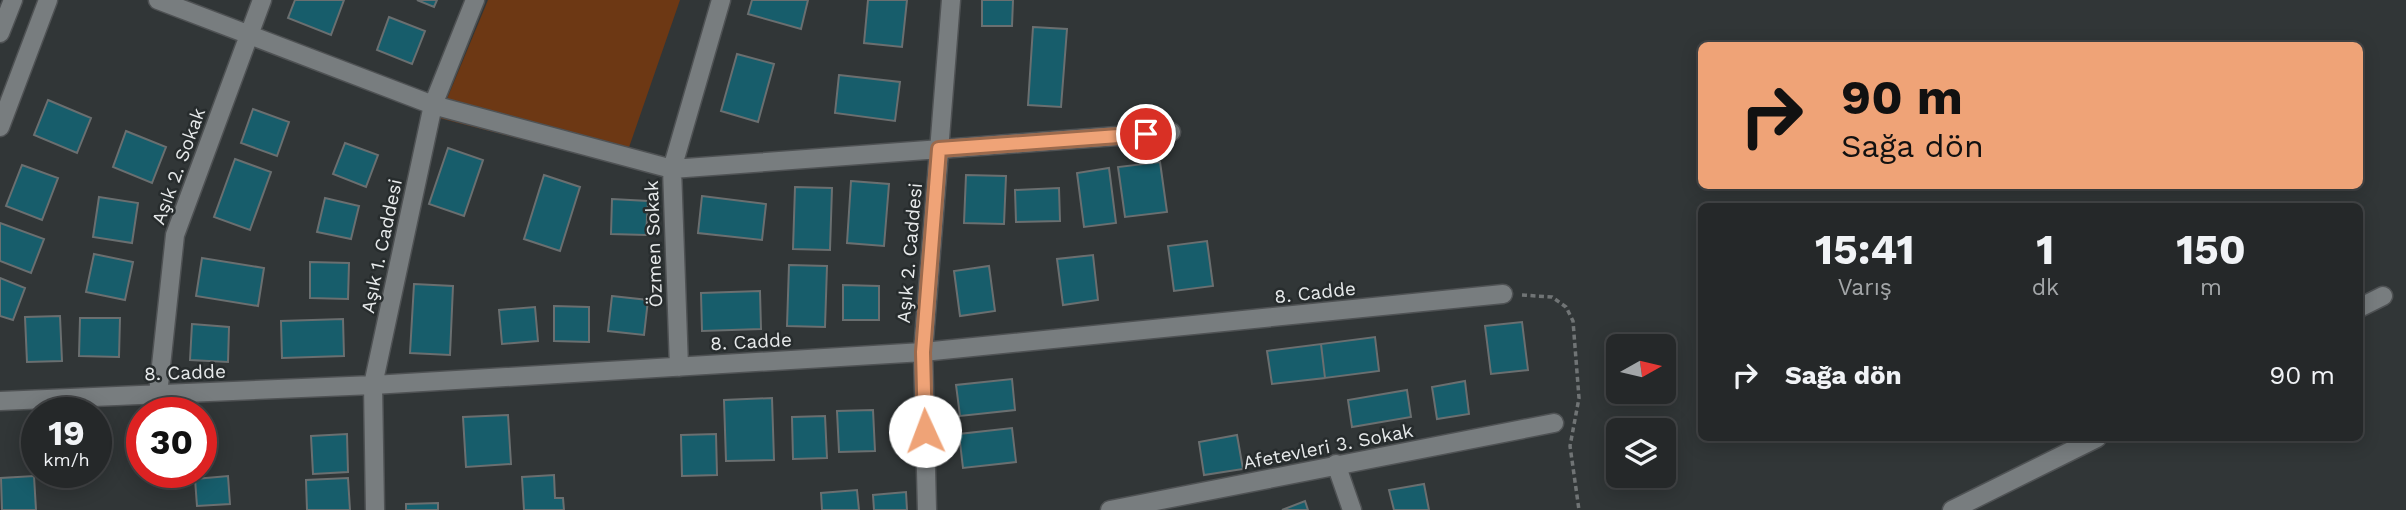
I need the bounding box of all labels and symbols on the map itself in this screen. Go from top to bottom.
street label: Aşık 2. Sokak [147,104,210,228]
pin [1116,104,1176,164]
street label: Aşık 1. Caddesi [356,177,407,315]
street label: Özmen Sokak [640,180,667,308]
street label: Aşık 2. Caddesi [892,182,927,324]
street label: 8. Cadde [1273,277,1357,308]
street label: 8. Cadde [710,328,792,355]
north arrow [1606,334,1676,404]
street label: 8. Cadde [144,360,226,385]
position arrow [888,394,962,468]
speed limit sign: 30 [126,397,217,488]
street label: Afetevleri 3. Sokak [1241,419,1415,474]

